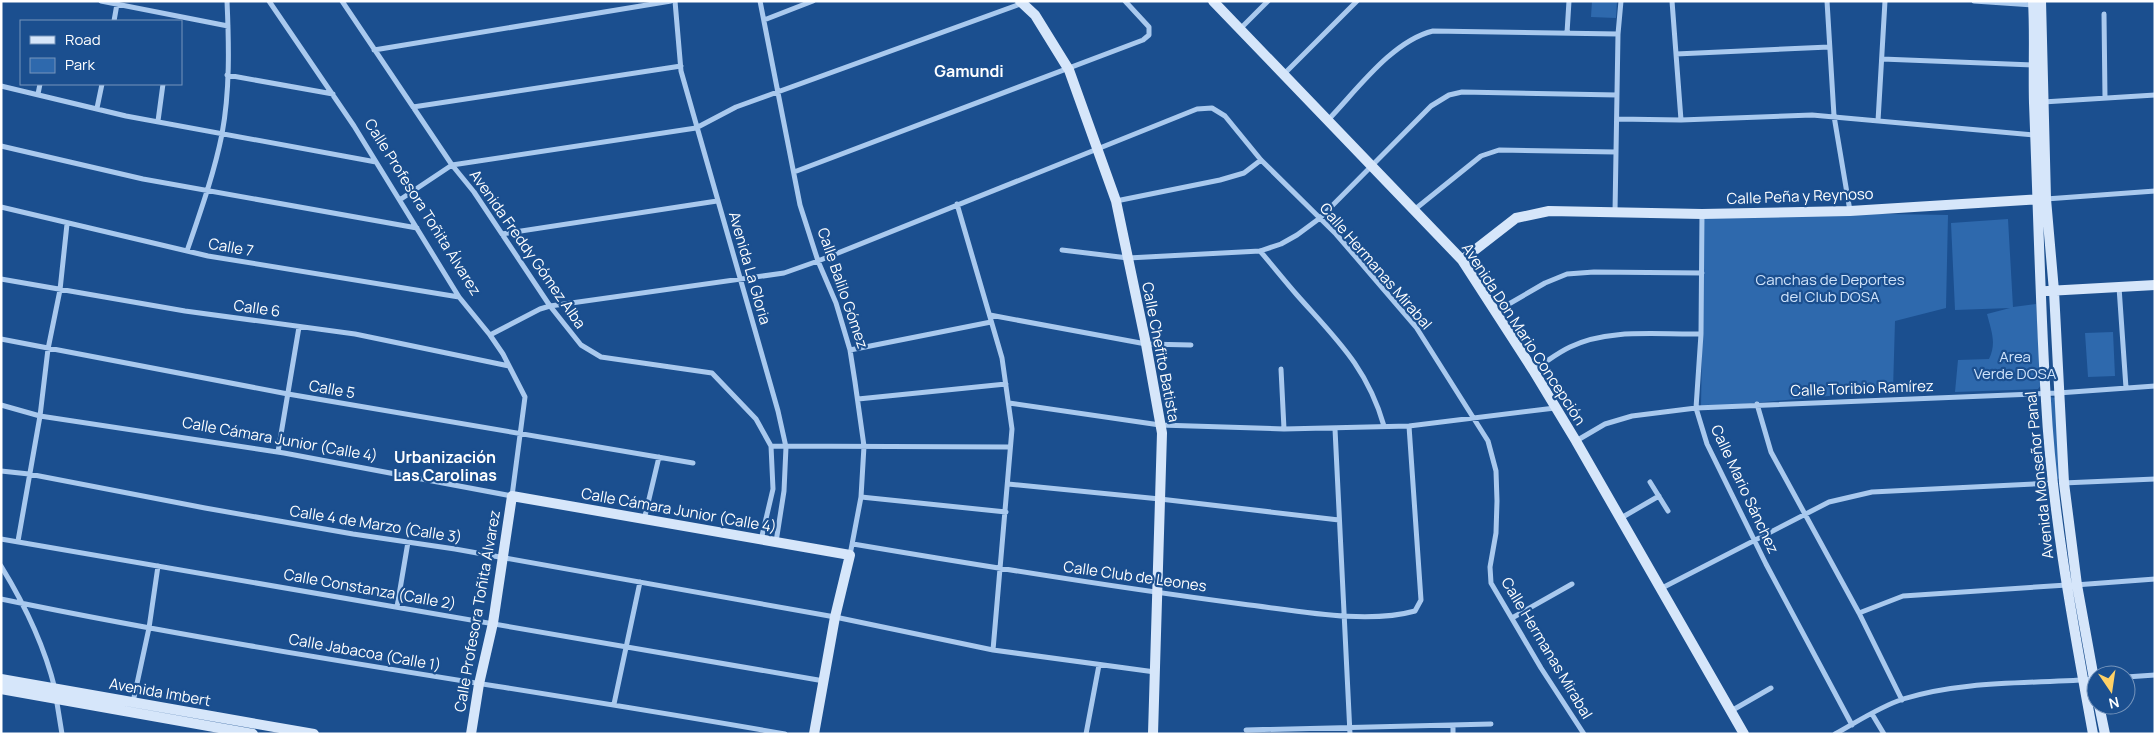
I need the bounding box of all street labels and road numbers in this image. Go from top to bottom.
street label: Calle Profesora Toñita Álvarez [360,115,486,299]
street label: Avenida Freddy Gómez Alba [465,165,591,333]
street label: Calle Peña y Reynoso [1726,183,1874,209]
street label: Calle Hermanas Mirabal [1315,198,1437,334]
street label: Avenida La Gloria [724,209,776,327]
street label: Calle Balilo Gómez [812,225,874,351]
street label: Calle 7 [207,233,255,261]
street label: Avenida Don Mario Concepción [1457,239,1591,429]
street label: Calle Chefito Batista [1137,280,1185,424]
street label: Calle 6 [232,294,282,322]
street label: Calle 5 [307,375,357,403]
street label: Calle Toribio Ramírez [1790,375,1934,401]
street label: Avenida Monseñor Panal [2020,390,2058,560]
street label: Calle Cámara Junior (Calle 4) [181,411,379,467]
street label: Calle Mario Sánchez [1706,421,1784,557]
street label: Calle Cámara Junior (Calle 4) [580,482,778,538]
street label: Calle 4 de Marzo (Calle 3) [288,500,464,548]
street label: Calle Profesora Toñita Álvarez [449,508,505,714]
street label: Calle Club de Leones [1062,556,1208,596]
street label: Calle Constanza (Calle 2) [282,563,458,615]
street label: Calle Hermanas Mirabal [1496,573,1598,723]
street label: Calle Jabacoa (Calle 1) [287,628,443,676]
street label: Avenida Imbert [108,673,212,711]

